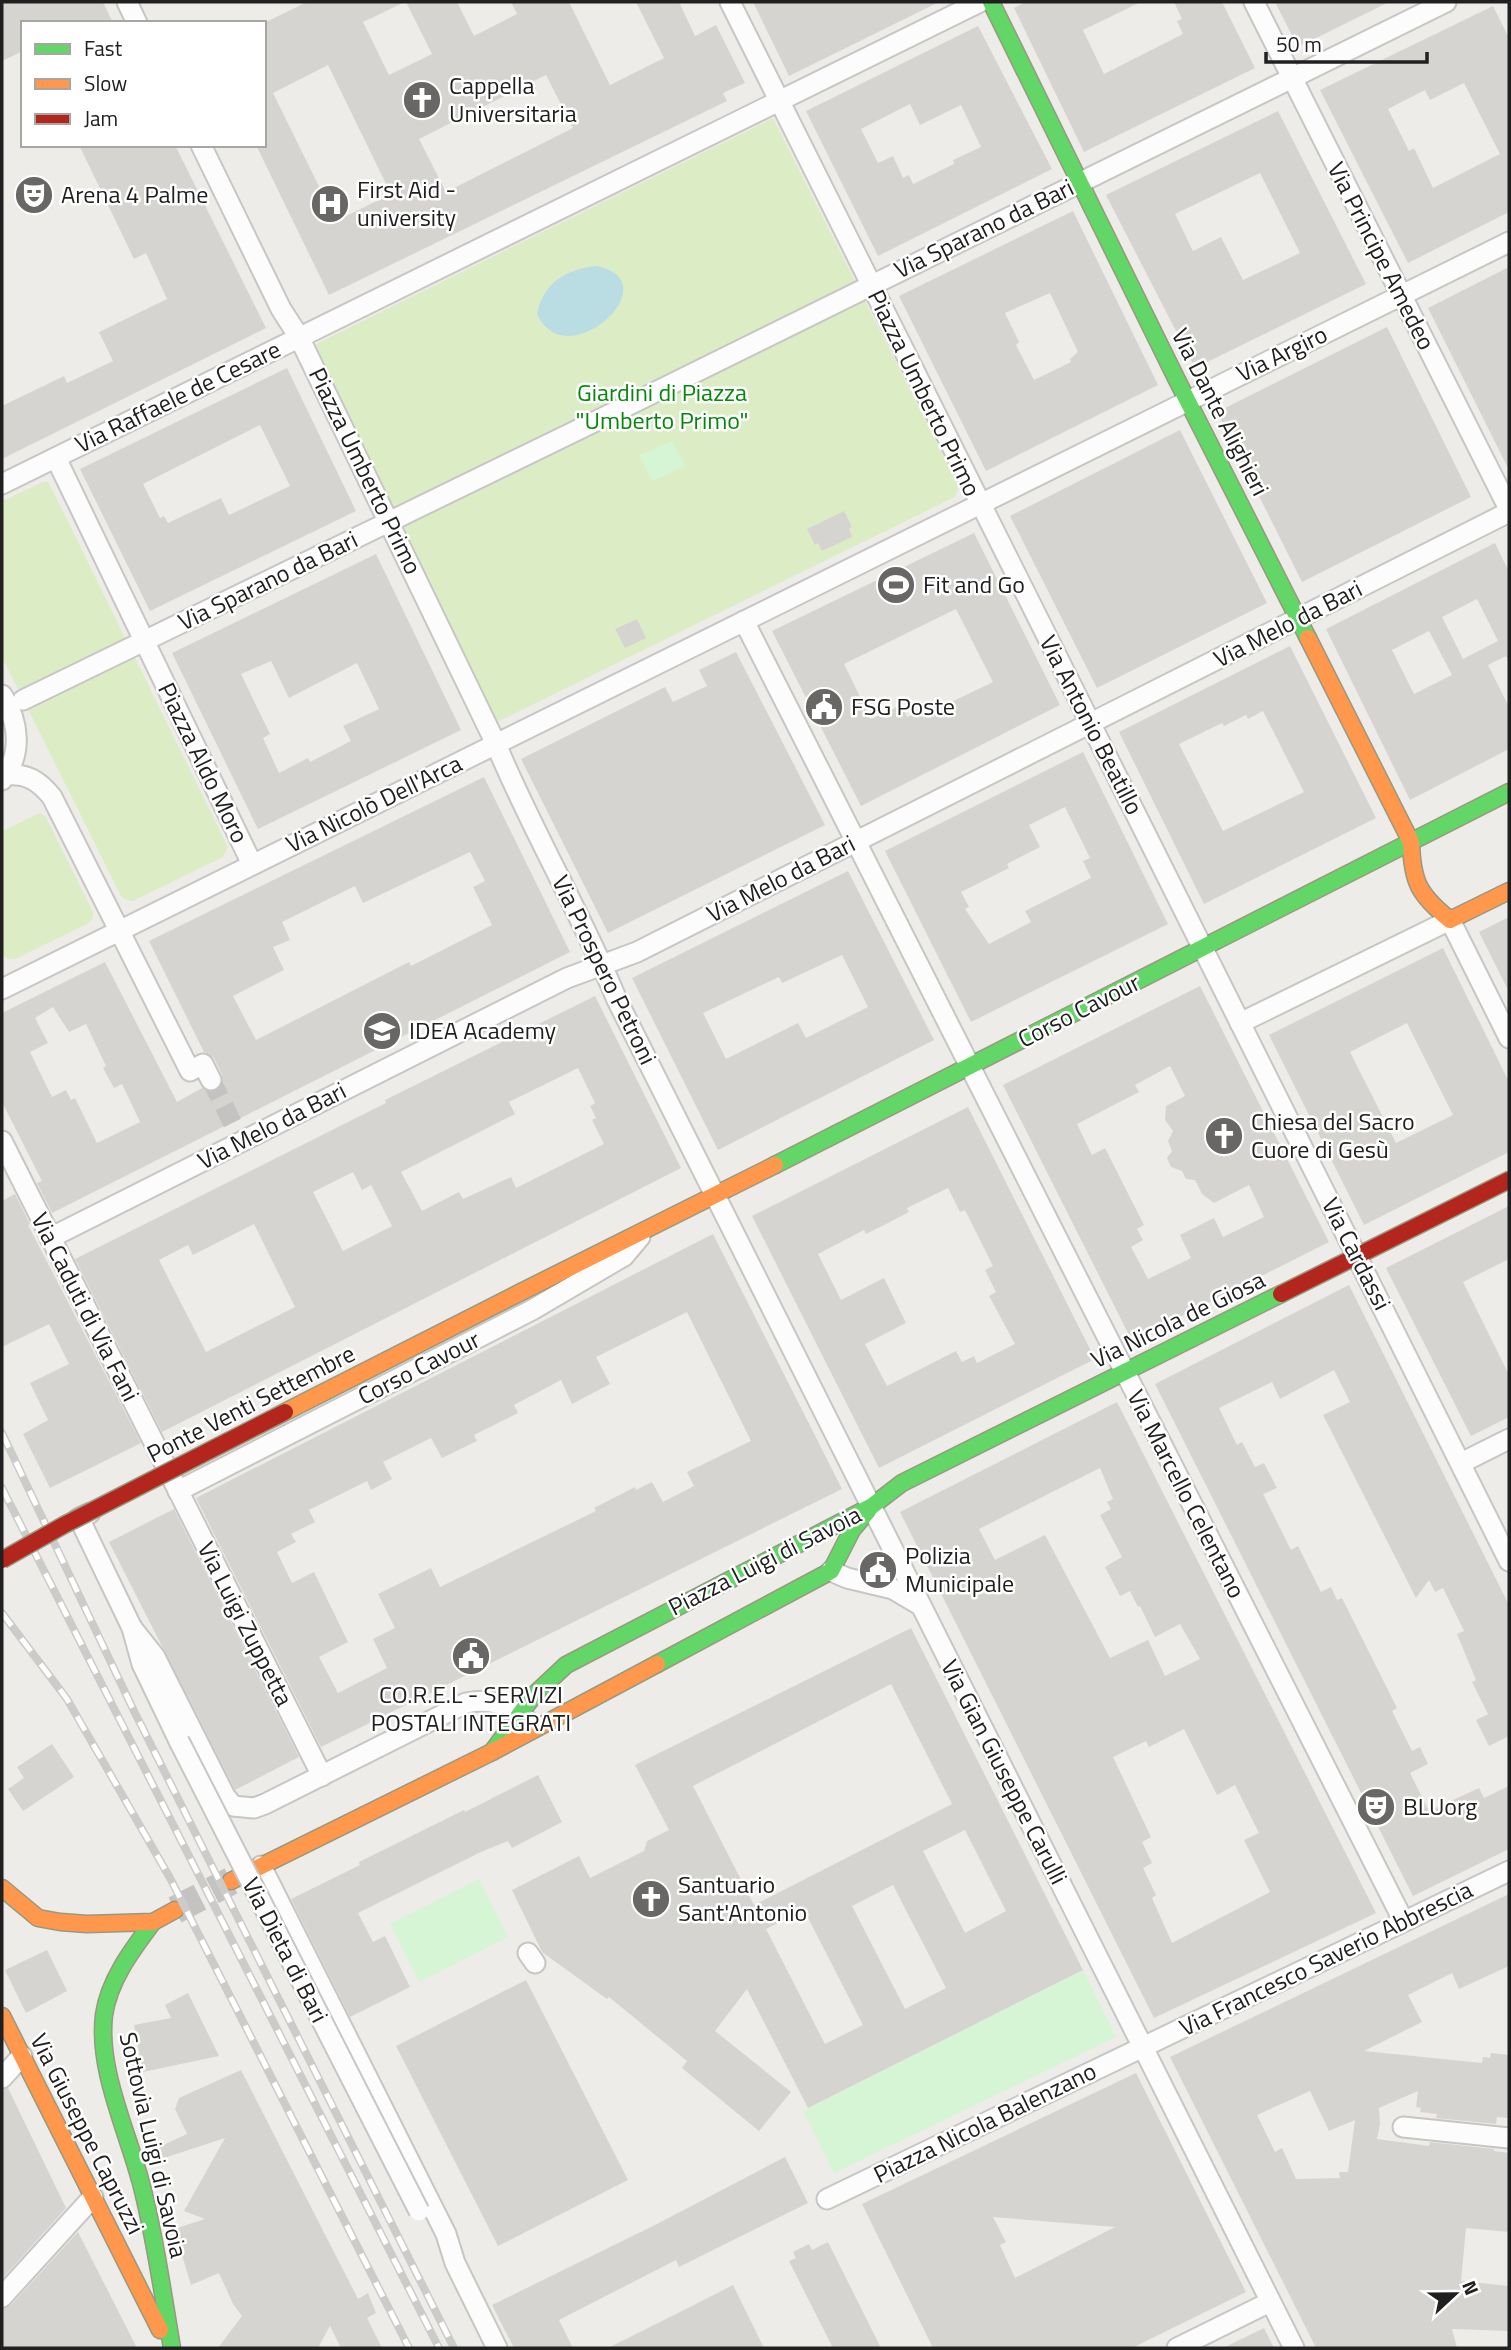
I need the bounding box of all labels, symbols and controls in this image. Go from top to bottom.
legend [21,21,266,147]
scale bar [1266,21,1427,65]
text: 50 m [1276,28,1322,60]
text: Fast [84,32,123,64]
text: Slow [84,67,127,99]
place label: Cappella Universitaria [449,67,577,131]
church icon: Cappella Universitaria [401,79,443,121]
text: Jam [84,102,118,134]
street label: Via Principe Amedeo [1319,155,1445,356]
street label: Via Sparano da Bari [888,169,1079,287]
place label: First Aid - university [357,171,456,235]
theatre icon: Arena 4 Palme [13,174,55,216]
place label: Arena 4 Palme [61,176,208,212]
hospital icon: First Aid - university [309,183,351,225]
street label: Piazza Umberto Primo [859,283,991,502]
street label: Via Argiro [1230,316,1333,391]
street label: Via Dante Alighieri [1163,321,1279,502]
street label: Via Raffaele de Cesare [69,331,286,462]
street label: Piazza Umberto Primo [300,361,432,580]
park label: Giardini di Piazza "Umberto Primo" [575,374,749,438]
street label: Via Sparano da Bari [172,521,363,639]
sports icon: Fit and Go [875,564,917,606]
place label: Fit and Go [923,566,1025,602]
street label: Via Melo da Bari [1207,570,1368,676]
street label: Via Antonio Beatillo [1031,629,1153,821]
street label: Piazza Aldo Moro [149,676,258,849]
public building icon: FSG Poste [803,686,845,728]
place label: FSG Poste [851,688,955,724]
street label: Via Nicolò Dell'Arca [279,745,468,861]
street label: Via Melo da Bari [700,825,861,931]
street label: Via Prospero Petroni [543,869,666,1070]
street label: Corso Cavour [1011,964,1146,1056]
school or university icon: IDEA Academy [361,1010,403,1052]
place label: IDEA Academy [409,1012,557,1048]
street label: Via Melo da Bari [191,1072,352,1178]
place label: Chiesa del Sacro Cuore di Gesù [1251,1103,1415,1167]
church icon: Chiesa del Sacro Cuore di Gesù [1203,1115,1245,1157]
street label: Via Cardassi [1313,1191,1401,1316]
street label: Via Caduti di Via Fani [23,1206,149,1407]
street label: Via Nicola de Giosa [1084,1261,1271,1377]
street label: Corso Cavour [351,1321,486,1413]
street label: Ponte Venti Settembre [140,1335,361,1471]
street label: Via Marcello Celentano [1119,1383,1255,1604]
street label: Piazza Luigi di Savoia [662,1496,867,1624]
street label: Via Luigi Zuppetta [189,1535,303,1712]
place label: Polizia Municipale [905,1537,1014,1601]
public building icon: Polizia Municipale [857,1549,899,1591]
public building icon: CO.R.E.L - SERVIZI POSTALI INTEGRATI [450,1635,492,1677]
street label: Via Gian Giuseppe Carulli [933,1653,1077,1890]
place label: CO.R.E.L - SERVIZI POSTALI INTEGRATI [371,1676,571,1740]
theatre icon: BLUorg [1355,1786,1397,1828]
place label: BLUorg [1403,1788,1477,1824]
place label: Santuario Sant'Antonio [678,1866,807,1930]
street label: Via Dieta di Bari [234,1871,338,2028]
street label: Via Francesco Saverio Abbrescia [1173,1871,1478,2045]
church icon: Santuario Sant'Antonio [630,1878,672,1920]
street label: Via Giuseppe Capruzzi [22,2027,154,2240]
street label: Sottovia Luigi di Savoia [110,2028,197,2261]
street label: Piazza Nicola Balenzano [867,2052,1102,2192]
north arrow [1420,2259,1490,2329]
text: N [1455,2276,1487,2299]

